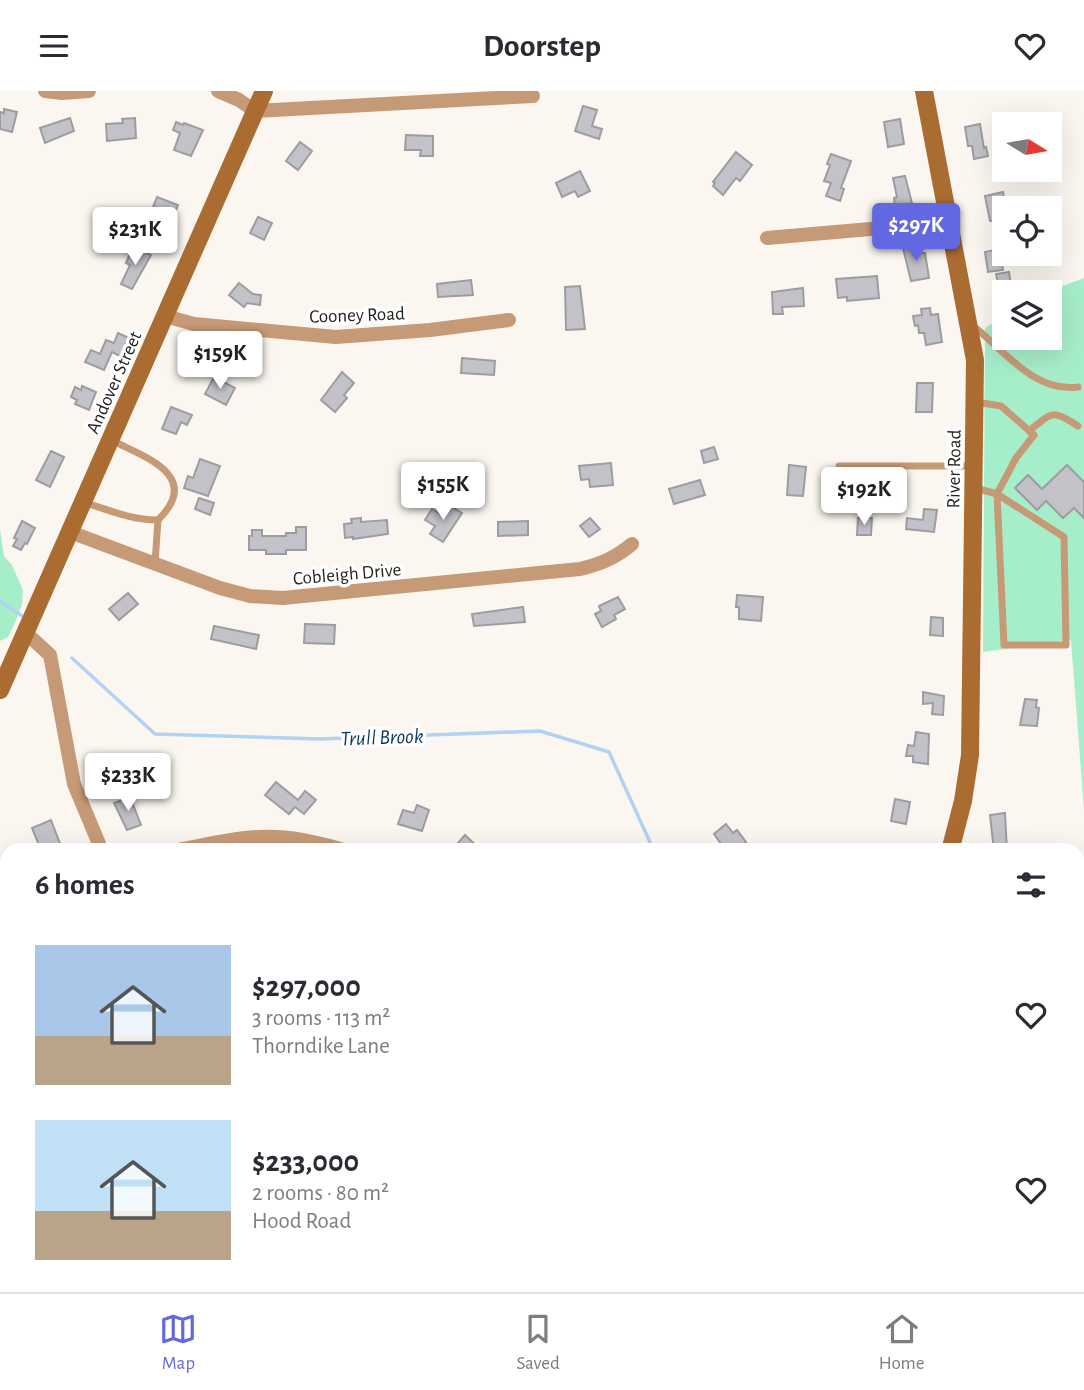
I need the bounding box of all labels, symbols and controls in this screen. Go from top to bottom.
icon: menu [35,27,73,65]
icon: heart [1011,27,1049,65]
text: Doorstep [483,30,601,62]
north arrow [992,112,1062,182]
map controls [992,112,1062,350]
button: locate [992,196,1062,266]
pin: $297K [867,204,965,263]
pin: $231K [86,207,184,267]
text: $297K [888,214,944,237]
text: $231K [109,218,161,241]
button: layers [992,280,1062,350]
street label: Cooney Road [309,304,405,327]
street label: Andover Street [83,328,145,437]
pin: $159K [171,331,269,391]
text: $159K [193,342,247,365]
street label: River Road [944,429,965,509]
pin: $155K [394,463,492,522]
pin: $192K [815,467,913,527]
text: $155K [417,473,469,496]
text: $192K [837,478,891,501]
street label: Cobleigh Drive [292,560,402,589]
water label: Trull Brook [340,726,424,749]
pin: $233K [79,753,177,813]
text: $233K [101,764,155,787]
icon: filters [1012,866,1050,904]
text: 6 homes [35,870,135,900]
text: $297,000 [252,972,361,1002]
icon: home [91,973,175,1057]
icon: heart [1012,996,1050,1034]
text: 3 rooms · 113 m² [252,1007,390,1030]
text: Thorndike Lane [252,1035,390,1058]
text: $233,000 [252,1147,359,1177]
icon: home [91,1148,175,1232]
icon: heart [1012,1171,1050,1209]
text: 2 rooms · 80 m² [252,1182,389,1205]
text: Hood Road [252,1210,351,1233]
tab: Map [159,1310,197,1375]
tab: Saved [516,1310,560,1375]
tab: Home [879,1310,925,1375]

